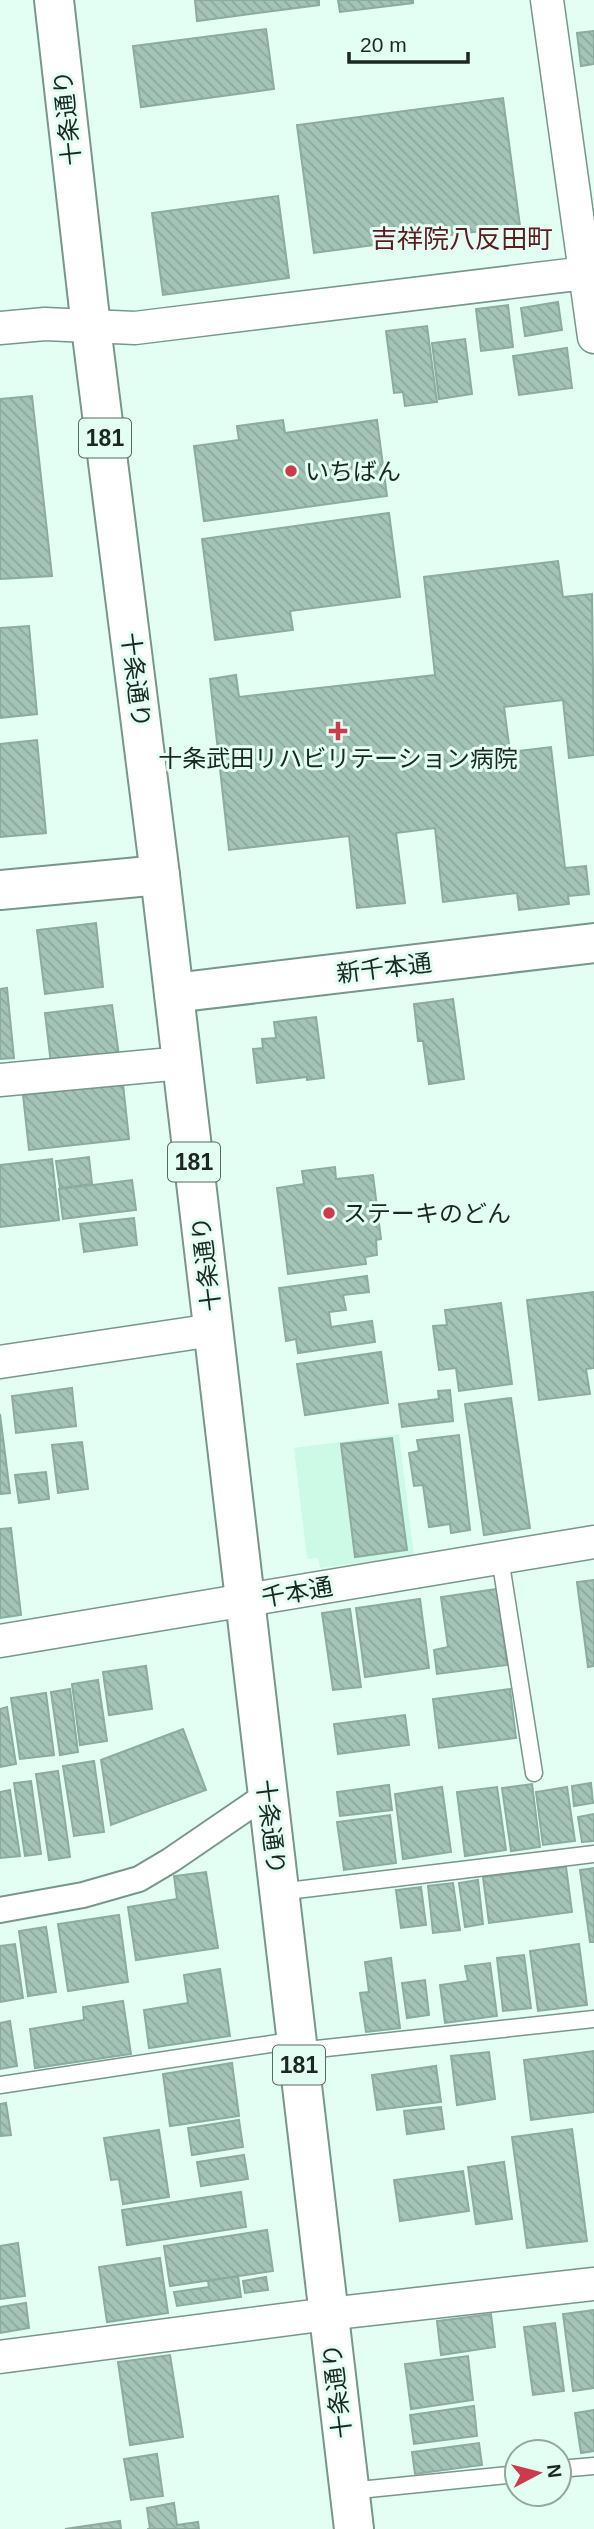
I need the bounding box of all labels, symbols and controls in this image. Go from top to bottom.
scale bar [349,21,468,65]
text: 20 m [360,33,407,56]
street label: 十条通り [49,69,85,167]
district label: 吉祥院八反田町 [371,224,553,254]
road number: 181 [79,418,131,458]
place label: いちばん [305,458,401,485]
marker: いちばん [283,463,299,479]
street label: 十条通り [117,631,155,729]
marker: 十条武田リハビリテーション病院 [328,721,348,741]
place label: 十条武田リハビリテーション病院 [158,745,518,772]
street label: 新千本通 [335,949,433,987]
road number: 181 [168,1142,220,1182]
place label: ステーキのどん [343,1200,511,1227]
marker: ステーキのどん [321,1205,337,1221]
street label: 十条通り [187,1215,225,1313]
street label: 千本通 [259,1572,335,1612]
street label: 十条通り [252,1778,290,1876]
road number: 181 [273,2046,325,2084]
street label: 十条通り [318,2342,356,2440]
north arrow [503,2438,573,2508]
text: N [543,2463,566,2479]

